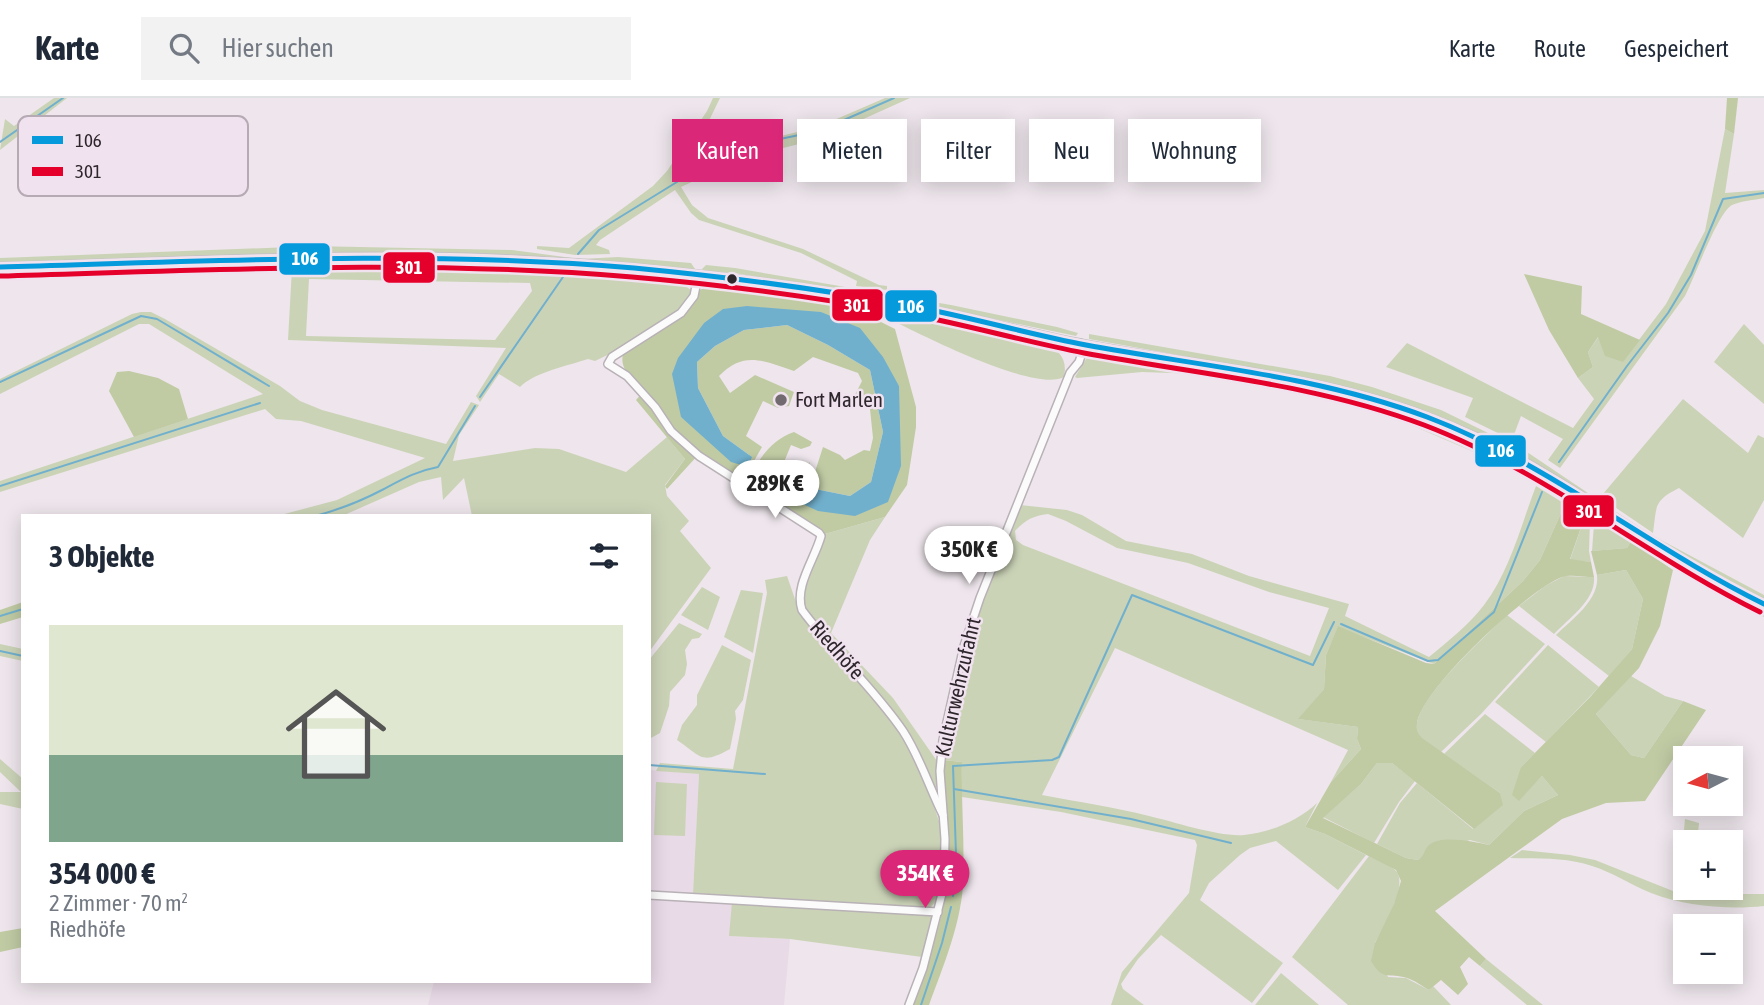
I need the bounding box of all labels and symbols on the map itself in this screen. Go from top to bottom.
legend [18,116,248,196]
text: 106 [75,129,102,151]
text: 301 [75,160,102,182]
line badge: 106 [278,242,331,276]
text: 106 [292,247,318,269]
line badge: 301 [382,251,436,284]
text: 301 [396,256,422,278]
unlabelled marker [725,272,739,286]
line badge: 301 [831,288,884,322]
line badge: 106 [884,289,938,323]
text: 301 [844,294,870,316]
text: 106 [898,295,924,317]
place label: Fort Marlen [795,387,883,411]
marker: Fort Marlen [773,392,789,408]
line badge: 106 [1474,434,1527,468]
text: 106 [1488,439,1514,461]
pin: 289K € [718,460,832,520]
line badge: 301 [1562,494,1615,528]
text: 301 [1576,500,1602,522]
pin: 350K € [912,526,1026,586]
street label: Riedhöfe [806,615,870,684]
street label: Kulturwehrzufahrt [929,615,985,759]
north arrow [1673,746,1743,816]
pin: 354K € [868,850,982,910]

